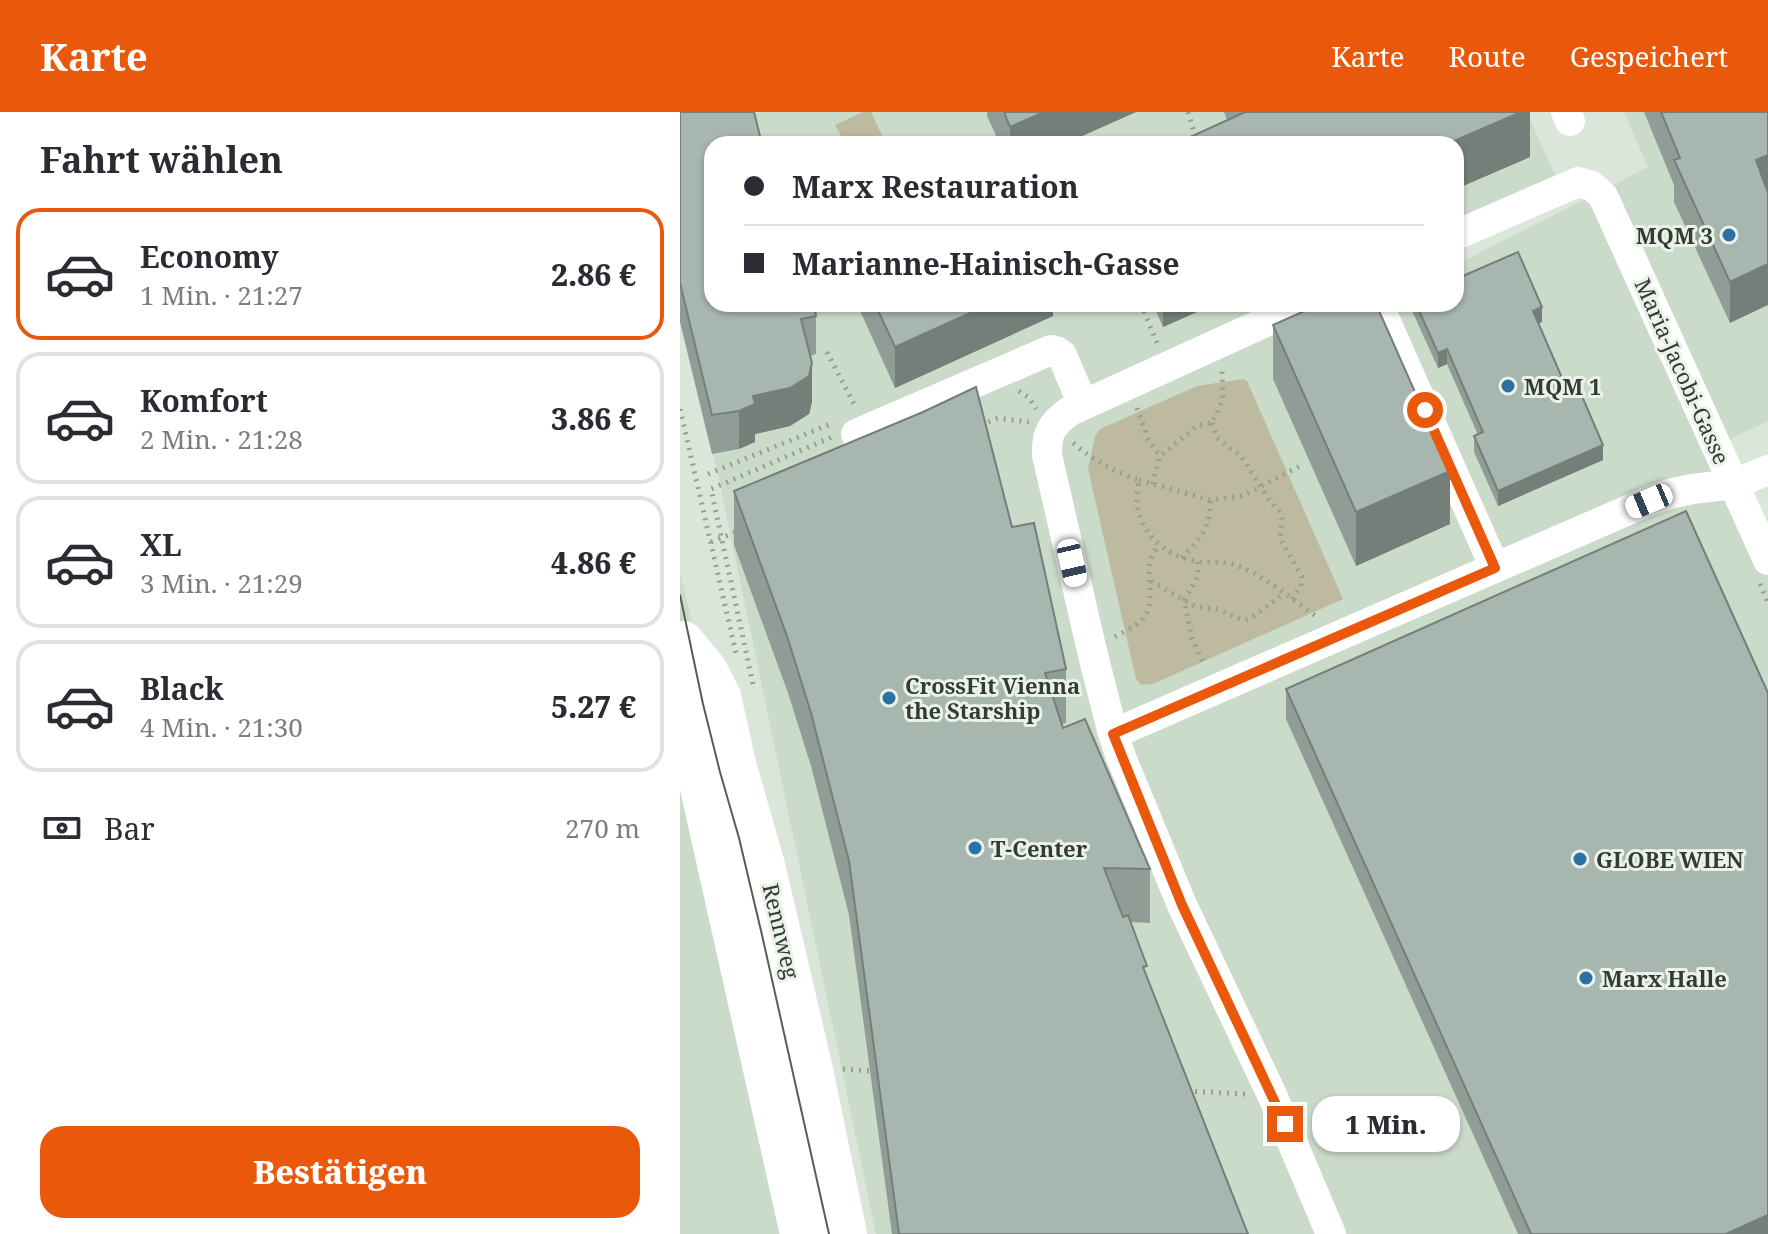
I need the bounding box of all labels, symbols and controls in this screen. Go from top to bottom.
text: Karte [40,30,148,82]
text: Karte [1331,37,1405,75]
text: Route [1449,37,1526,75]
text: Gespeichert [1570,37,1728,75]
text: Fahrt wählen [40,135,283,184]
text: Marx Restauration [792,166,1079,207]
place label: MQM 3 [1636,220,1713,250]
marker: MQM 3 [1720,226,1738,244]
text: Economy [140,236,279,277]
icon: car [44,238,116,310]
text: Marianne-Hainisch-Gasse [792,243,1180,284]
text: 2.86 € [551,254,636,295]
street label: Maria-Jacobi-Gasse [1629,273,1737,469]
text: 1 Min. · 21:27 [140,277,303,313]
place label: MQM 1 [1524,371,1601,401]
marker: MQM 1 [1499,377,1517,395]
text: Komfort [140,380,268,421]
icon: car [44,382,116,454]
route start [1407,392,1443,428]
text: 3.86 € [551,398,636,439]
text: 2 Min. · 21:28 [140,421,303,457]
car [1622,481,1676,521]
text: XL [140,524,182,565]
icon: car [44,526,116,598]
car [1055,537,1089,589]
text: 4.86 € [551,542,636,583]
text: 3 Min. · 21:29 [140,565,303,601]
text: Black [140,668,224,709]
icon: car [44,670,116,742]
place label: CrossFit Vienna the Starship [905,670,1080,725]
text: 5.27 € [551,686,636,727]
marker: CrossFit Vienna the Starship [880,689,898,707]
text: 4 Min. · 21:30 [140,709,303,745]
icon: cash [40,806,84,850]
text: Bar [104,808,155,849]
text: 270 m [565,810,640,846]
place label: T-Center [991,833,1088,863]
marker: T-Center [966,839,984,857]
place label: GLOBE WIEN [1596,844,1744,874]
marker: GLOBE WIEN [1571,850,1589,868]
street label: Rennweg [756,880,808,982]
place label: Marx Halle [1602,963,1727,993]
marker: Marx Halle [1577,969,1595,987]
callout: 1 Min. [1313,1096,1461,1152]
route end [1267,1106,1303,1142]
text: 1 Min. [1345,1106,1427,1142]
button: Bestätigen [40,1126,640,1218]

